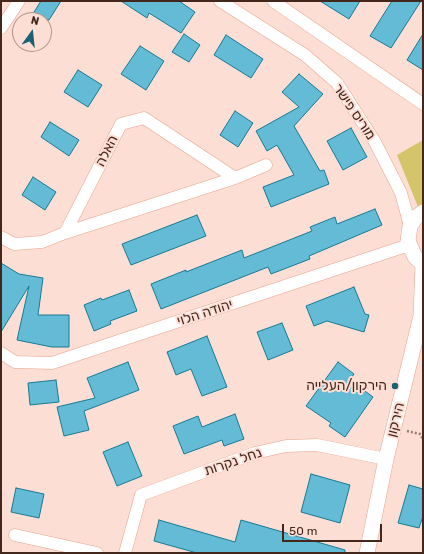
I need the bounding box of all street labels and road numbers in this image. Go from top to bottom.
street label: מוריס פישר [329,81,379,143]
street label: האלה [92,133,122,169]
street label: יהודה הלוי [175,296,235,330]
street label: הירקון [384,401,408,439]
street label: נחל נקרות [202,444,264,480]

